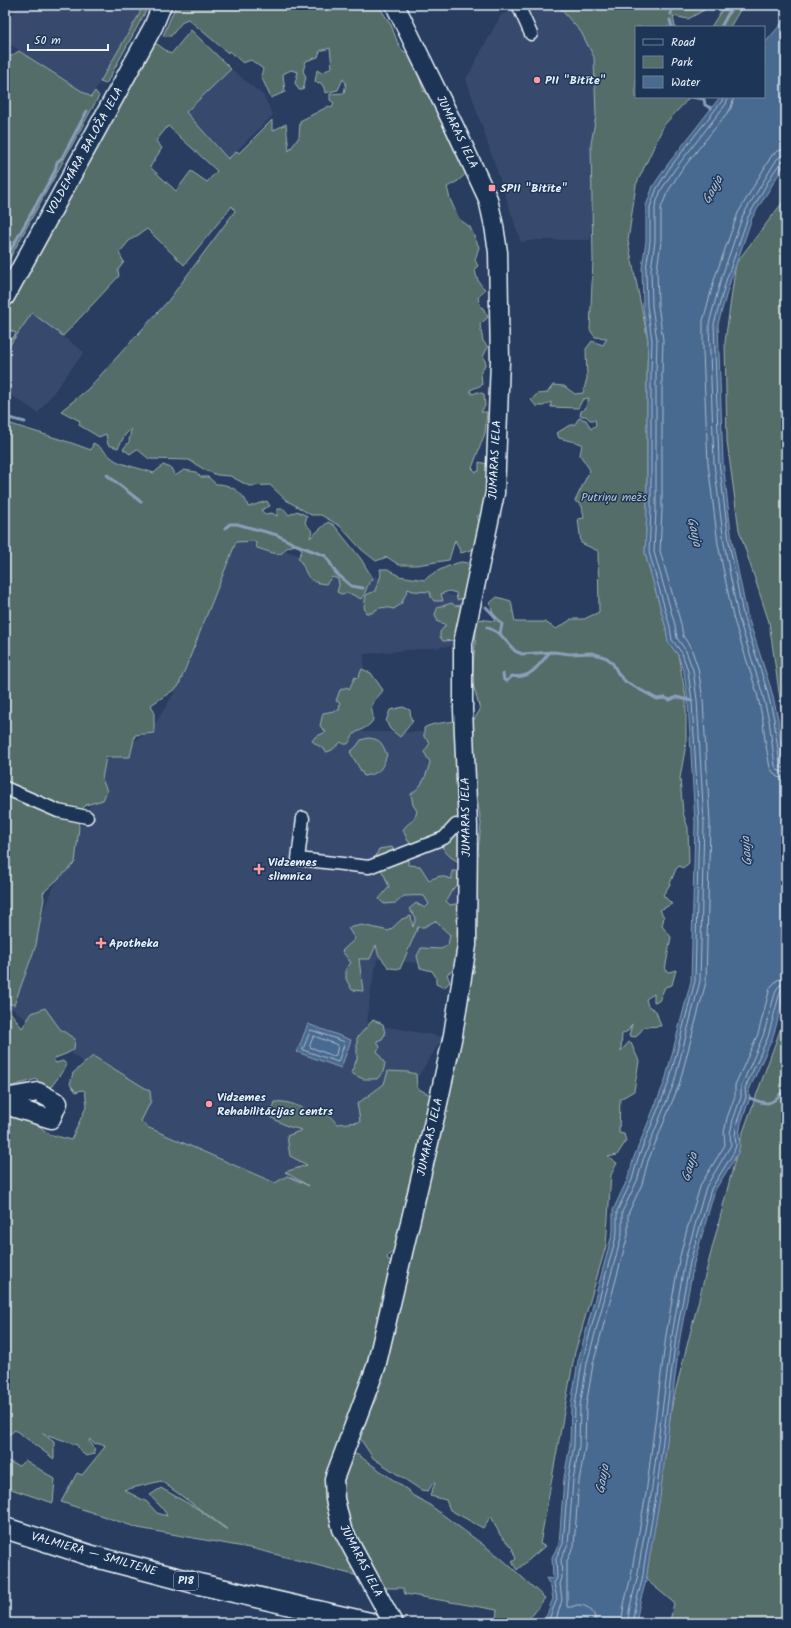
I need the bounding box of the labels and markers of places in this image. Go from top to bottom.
place label: PII "Bitīte" [545,71,606,90]
marker: PII "Bitīte" [532,75,542,85]
place label: SPII "Bitīte" [500,179,567,198]
marker: SPII "Bitīte" [487,183,497,193]
place label: Vidzemes slimnīca [268,853,317,886]
marker: Vidzemes slimnīca [253,863,265,875]
place label: Apotheka [109,934,159,953]
marker: Apotheka [96,938,106,948]
place label: Vidzemes Rehabilitācijas centrs [217,1088,333,1121]
marker: Vidzemes Rehabilitācijas centrs [204,1099,214,1109]

